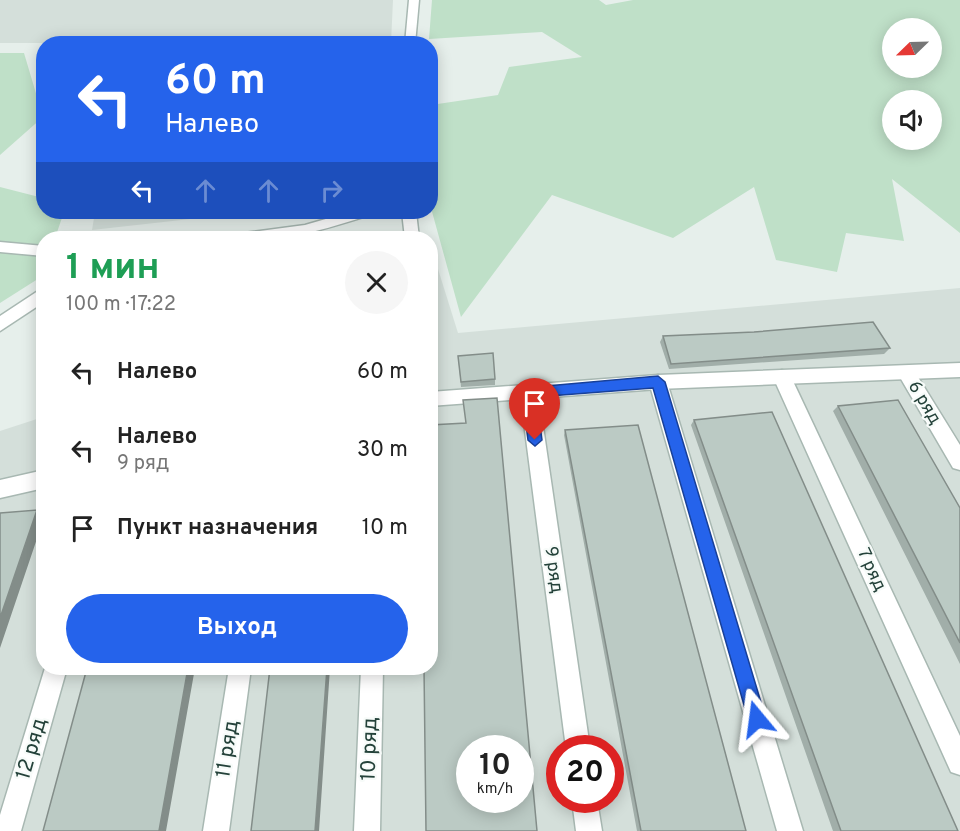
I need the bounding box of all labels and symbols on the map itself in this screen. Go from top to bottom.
north arrow [882,18,942,78]
street label: 6 ряд [902,377,946,429]
pin [509,378,560,440]
street label: 9 ряд [538,545,568,595]
street label: 7 ряд [851,545,891,595]
position arrow [725,687,789,751]
street label: 12 ряд [10,715,54,783]
street label: 10 ряд [355,717,385,781]
street label: 11 ряд [210,718,246,780]
speed limit sign: 20 [546,735,624,813]

